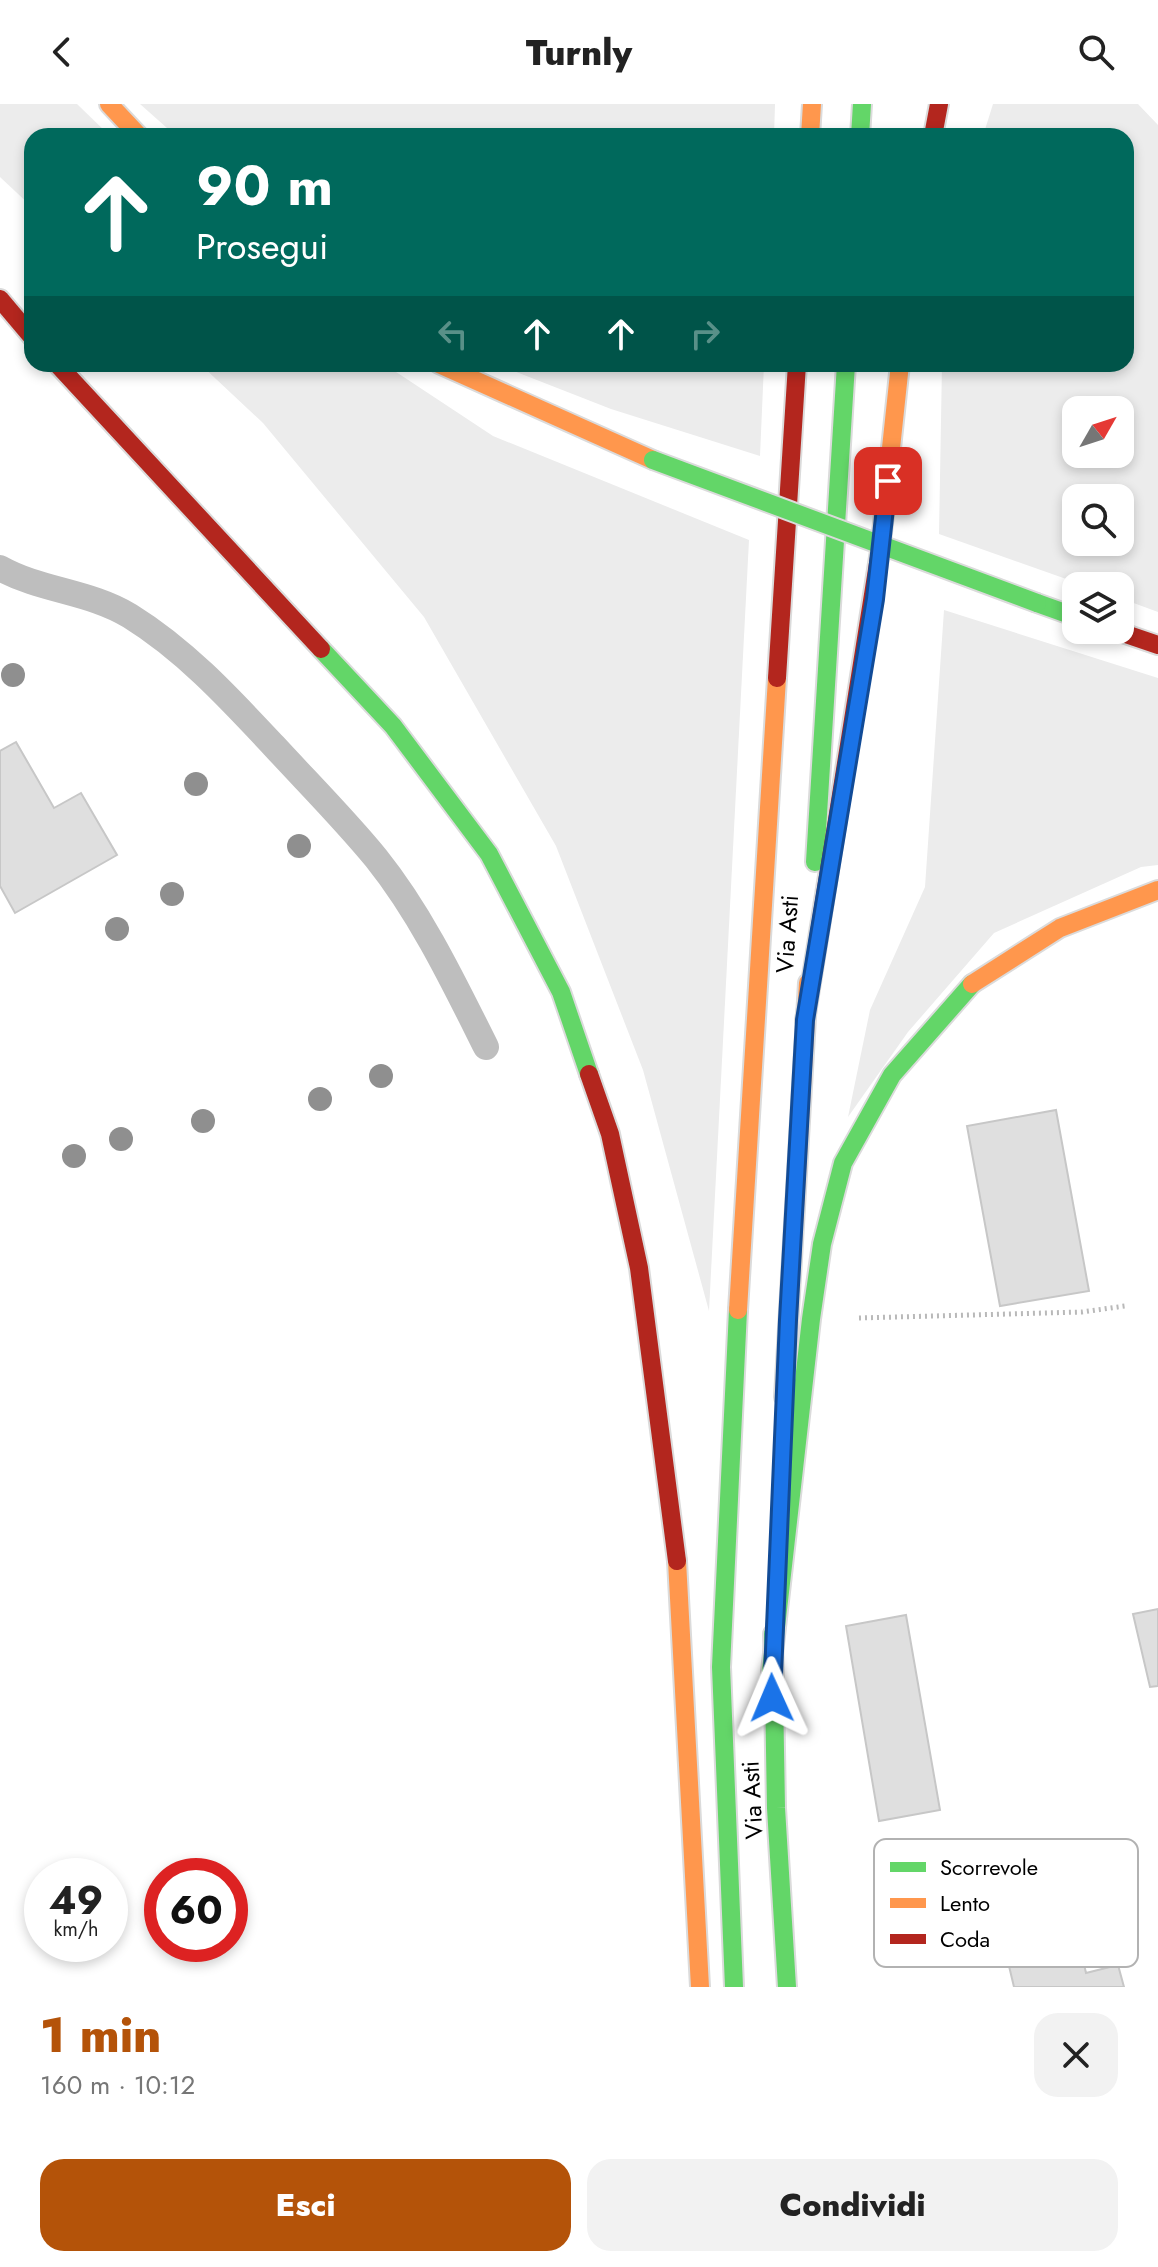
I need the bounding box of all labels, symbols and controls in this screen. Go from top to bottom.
text: Turnly [526,26,632,78]
icon: back [40,30,84,74]
icon: search [1074,30,1118,74]
text: 90 m [196,145,333,226]
icon: ahead [64,160,168,264]
text: Prosegui [196,220,328,272]
icon: left [431,312,475,356]
icon: ahead [515,312,559,356]
icon: ahead [599,312,643,356]
icon: right [683,312,727,356]
north arrow [1062,396,1134,468]
map controls [1062,396,1134,644]
pin [854,447,922,515]
icon: arrive [866,459,910,503]
button: search [1062,484,1134,556]
button: layers [1062,572,1134,644]
street label: Via Asti [767,894,807,974]
position arrow [730,1656,814,1740]
street label: Via Asti [732,1760,772,1840]
legend [874,1839,1138,1967]
text: Scorrevole [940,1851,1038,1883]
speed limit sign: 60 [144,1858,248,1962]
text: 49 [49,1871,103,1929]
text: Lento [940,1887,990,1919]
text: km/h [53,1915,99,1944]
text: Coda [940,1923,990,1955]
text: 1 min [40,2001,161,2070]
button: close [1034,2013,1118,2097]
text: 160 m · 10:12 [40,2066,195,2104]
button: Esci [40,2159,571,2251]
button: Condividi [587,2159,1118,2251]

